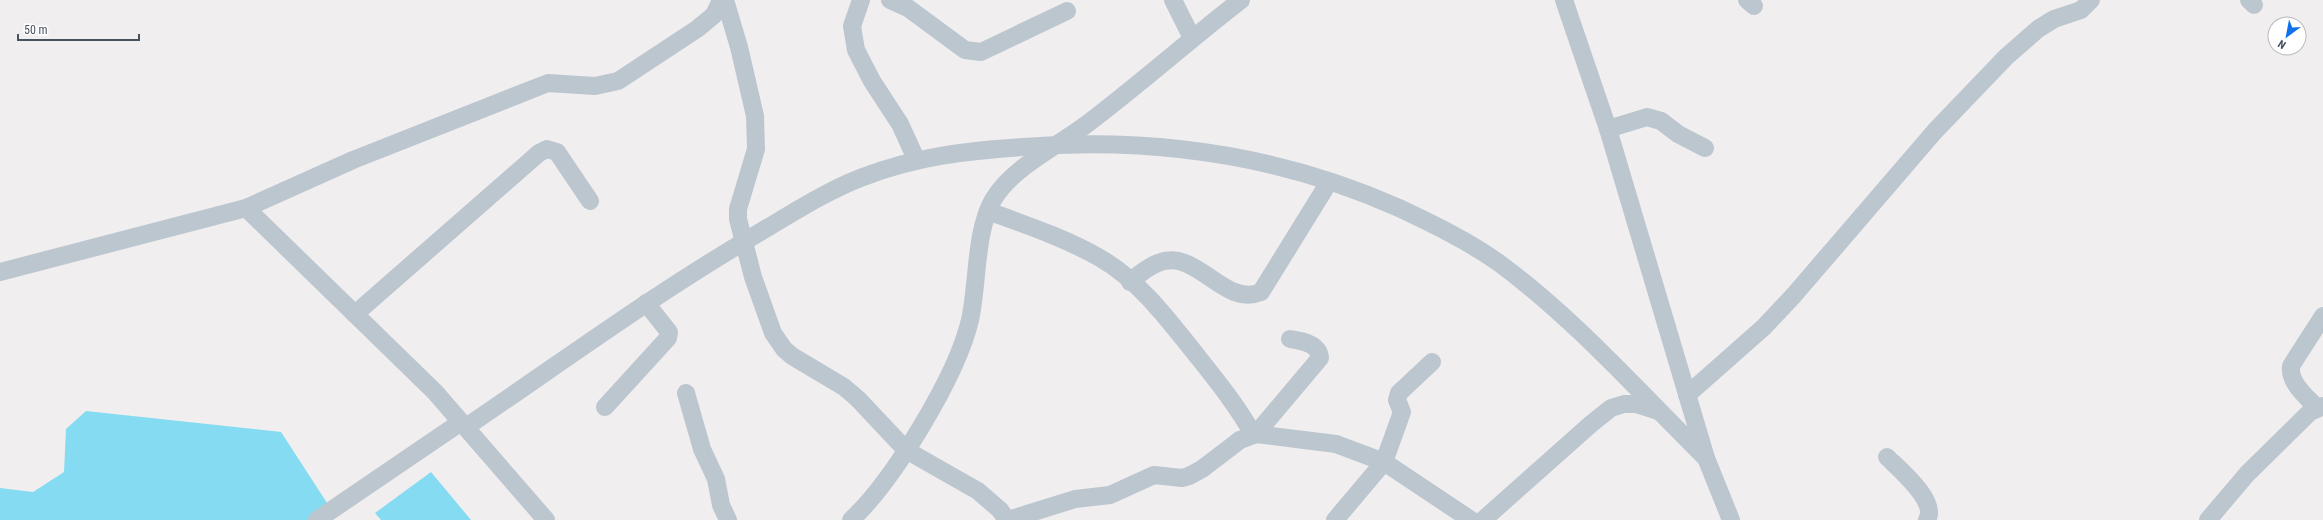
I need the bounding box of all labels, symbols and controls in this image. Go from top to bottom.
scale bar [18,16,139,42]
north arrow [2267,16,2307,56]
text: 50 m [24,23,48,37]
text: N [2275,37,2288,51]

